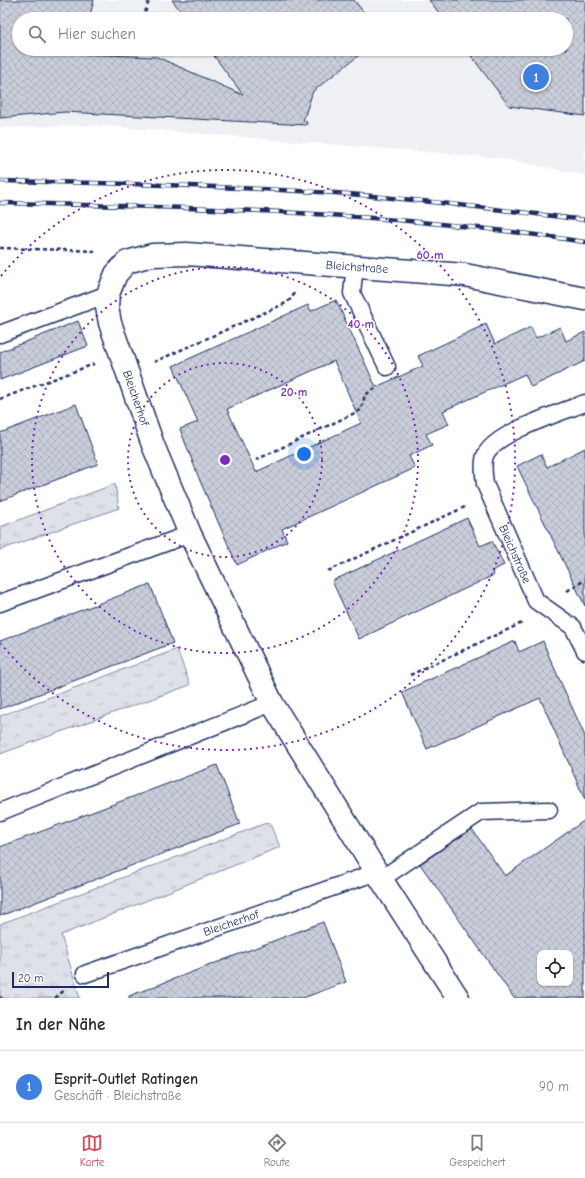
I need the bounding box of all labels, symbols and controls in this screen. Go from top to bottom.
search box [12,12,573,56]
icon: search [26,23,48,45]
text: Hier suchen [58,25,136,43]
pin: 1 [523,62,549,92]
text: 60 m [417,248,443,262]
street label: Bleichstraße [325,258,389,276]
text: 40 m [348,317,374,331]
street label: Bleicherhof [120,368,152,428]
text: 20 m [281,385,307,399]
your location [294,444,314,464]
centre of rings [218,453,232,467]
street label: Bleichstraße [496,523,534,585]
street label: Bleicherhof [201,907,261,939]
map controls [537,950,573,986]
button: locate [537,950,573,986]
scale bar [12,970,109,989]
text: 20 m [18,972,43,985]
text: In der Nähe [16,1015,105,1034]
text: Esprit-Outlet Ratingen [54,1070,198,1088]
text: 1 [26,1079,32,1094]
text: 90 m [539,1079,569,1094]
text: Geschäft · Bleichstraße [54,1088,181,1103]
tab: Karte [80,1132,104,1169]
tab: Route [264,1132,290,1169]
tab: Gespeichert [449,1132,505,1169]

